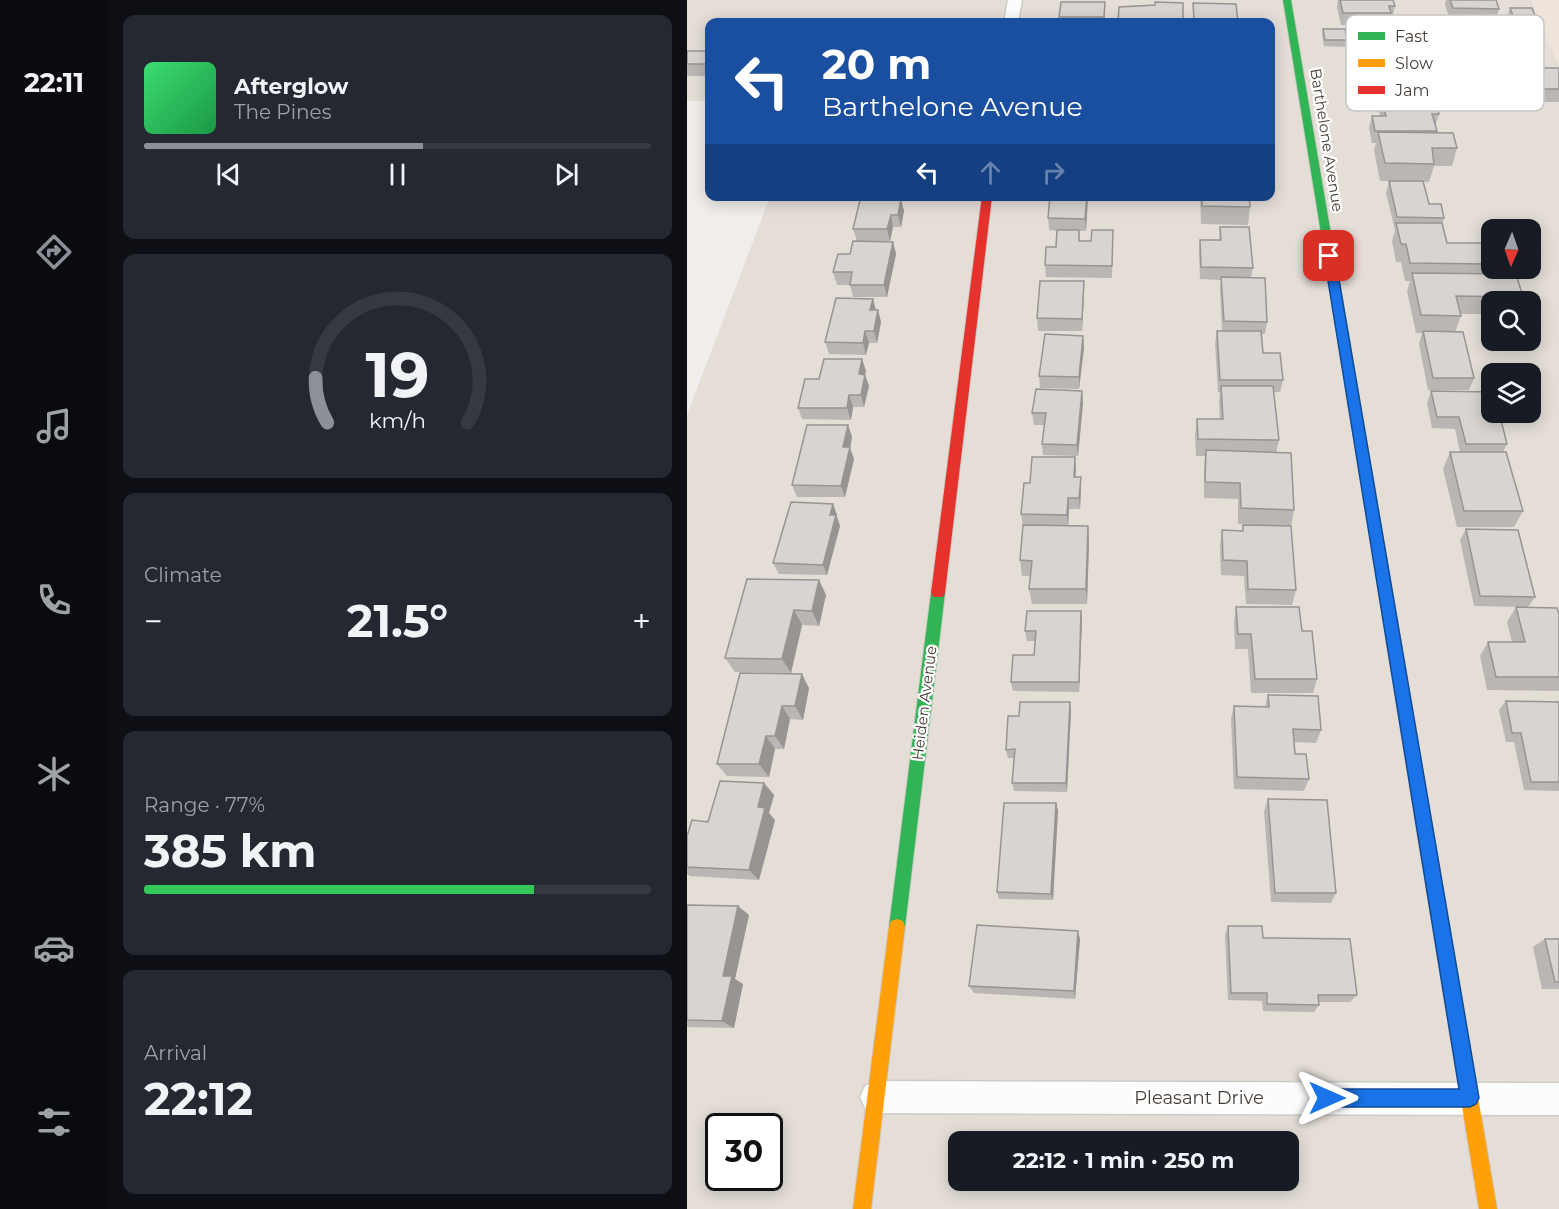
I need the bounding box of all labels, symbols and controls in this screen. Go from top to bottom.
legend [1346,15,1544,111]
text: Fast [1395,27,1429,46]
text: 20 m [822,38,931,90]
icon: left [723,42,801,120]
text: Slow [1395,54,1433,73]
text: 22:11 [24,66,84,99]
street label: Barthelone Avenue [1306,67,1348,213]
text: Afterglow [234,73,348,100]
text: Jam [1394,81,1429,100]
text: Barthelone Avenue [822,90,1083,123]
text: The Pines [234,100,331,124]
icon: left [911,156,944,189]
icon: ahead [974,156,1007,189]
icon: right [1037,156,1070,189]
icon: previous [212,158,245,191]
icon: pause [381,158,414,191]
icon: next [550,158,583,191]
north arrow [1481,219,1541,279]
map controls [1481,219,1541,423]
pin [1303,230,1354,281]
icon: directions [33,231,75,273]
icon: arrive [1312,239,1345,272]
button: search [1481,291,1541,351]
text: 19 [365,337,430,413]
button: layers [1481,363,1541,423]
icon: music [33,405,75,447]
text: km/h [369,407,426,433]
text: Climate [144,563,222,587]
icon: phone [33,579,75,621]
text: 21.5° [347,593,448,648]
text: − [144,601,163,641]
text: + [632,601,651,641]
street label: Heiden Avenue [908,645,940,761]
icon: climate [33,753,75,795]
text: Range · 77% [144,793,265,817]
text: 385 km [144,823,316,878]
icon: car [33,927,75,969]
text: Arrival [144,1041,207,1065]
position arrow [1295,1066,1359,1130]
text: 22:12 [144,1071,253,1126]
street label: Pleasant Drive [1134,1087,1264,1109]
icon: filters [33,1101,75,1143]
speed limit sign: 30 [705,1113,783,1191]
text: 22:12 · 1 min · 250 m [1013,1147,1234,1174]

